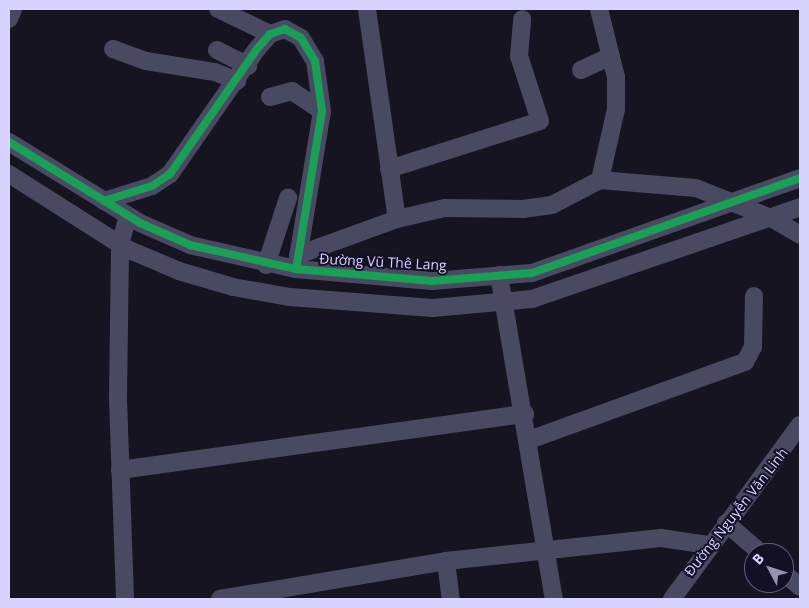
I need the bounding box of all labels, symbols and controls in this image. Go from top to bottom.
street label: Đường Vũ Thê Lang [319,250,447,274]
street label: Đường Nguyễn Văn Linh [681,445,791,579]
north arrow [744,543,794,593]
text: B [748,549,768,568]

